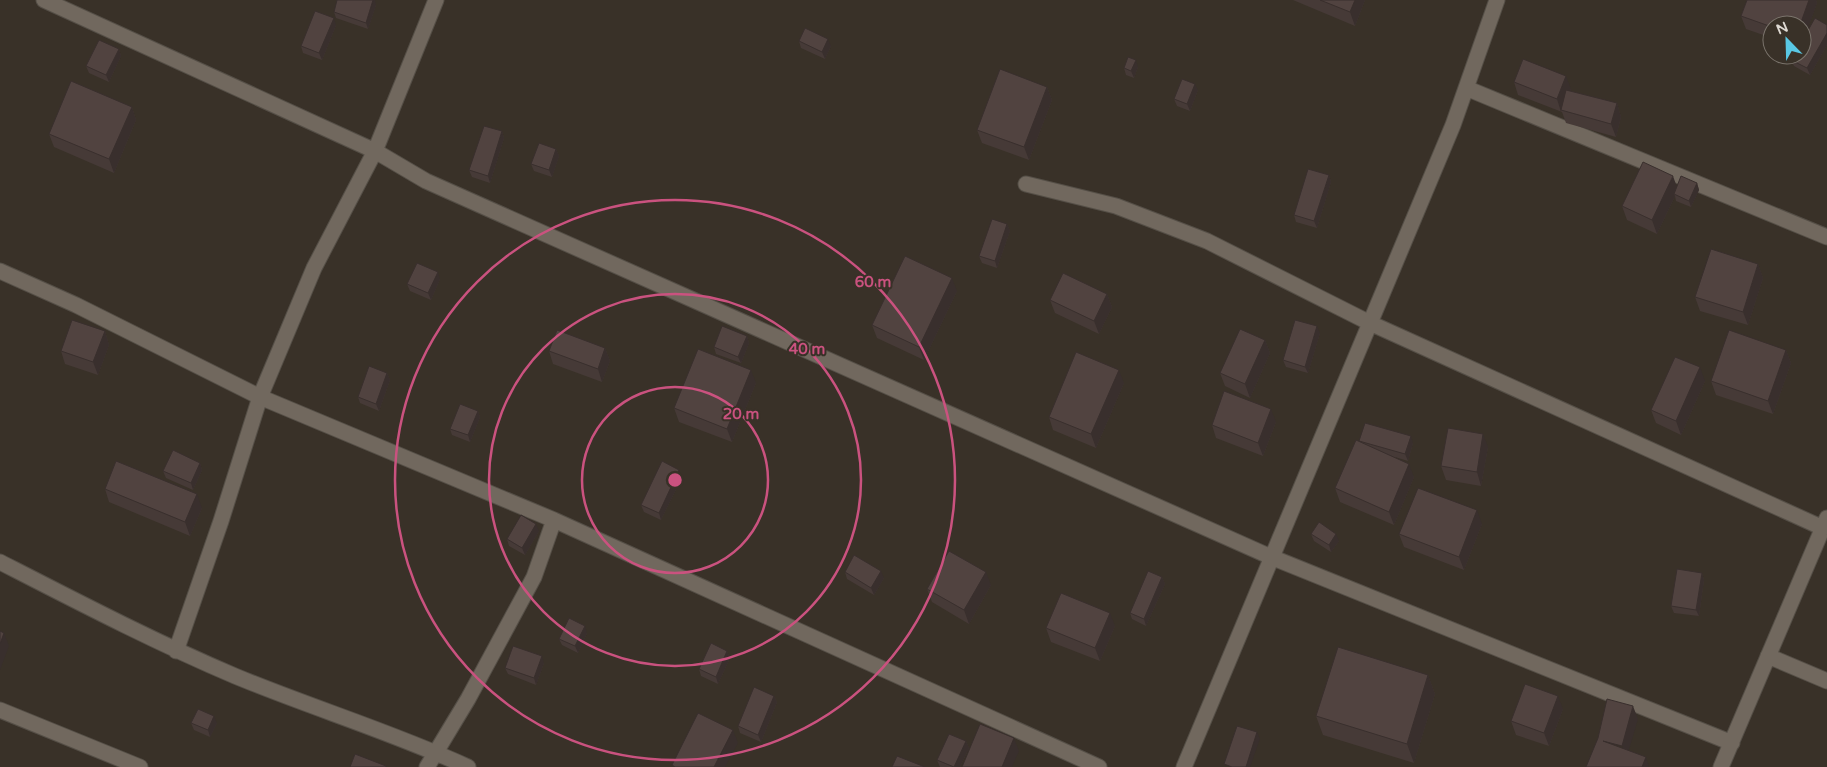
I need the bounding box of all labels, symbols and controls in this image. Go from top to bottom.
north arrow [1762,15,1812,65]
text: N [1774,18,1791,39]
text: 60 m [855,273,891,291]
text: 40 m [789,340,825,358]
text: 20 m [723,405,759,423]
centre of rings [666,471,684,489]

